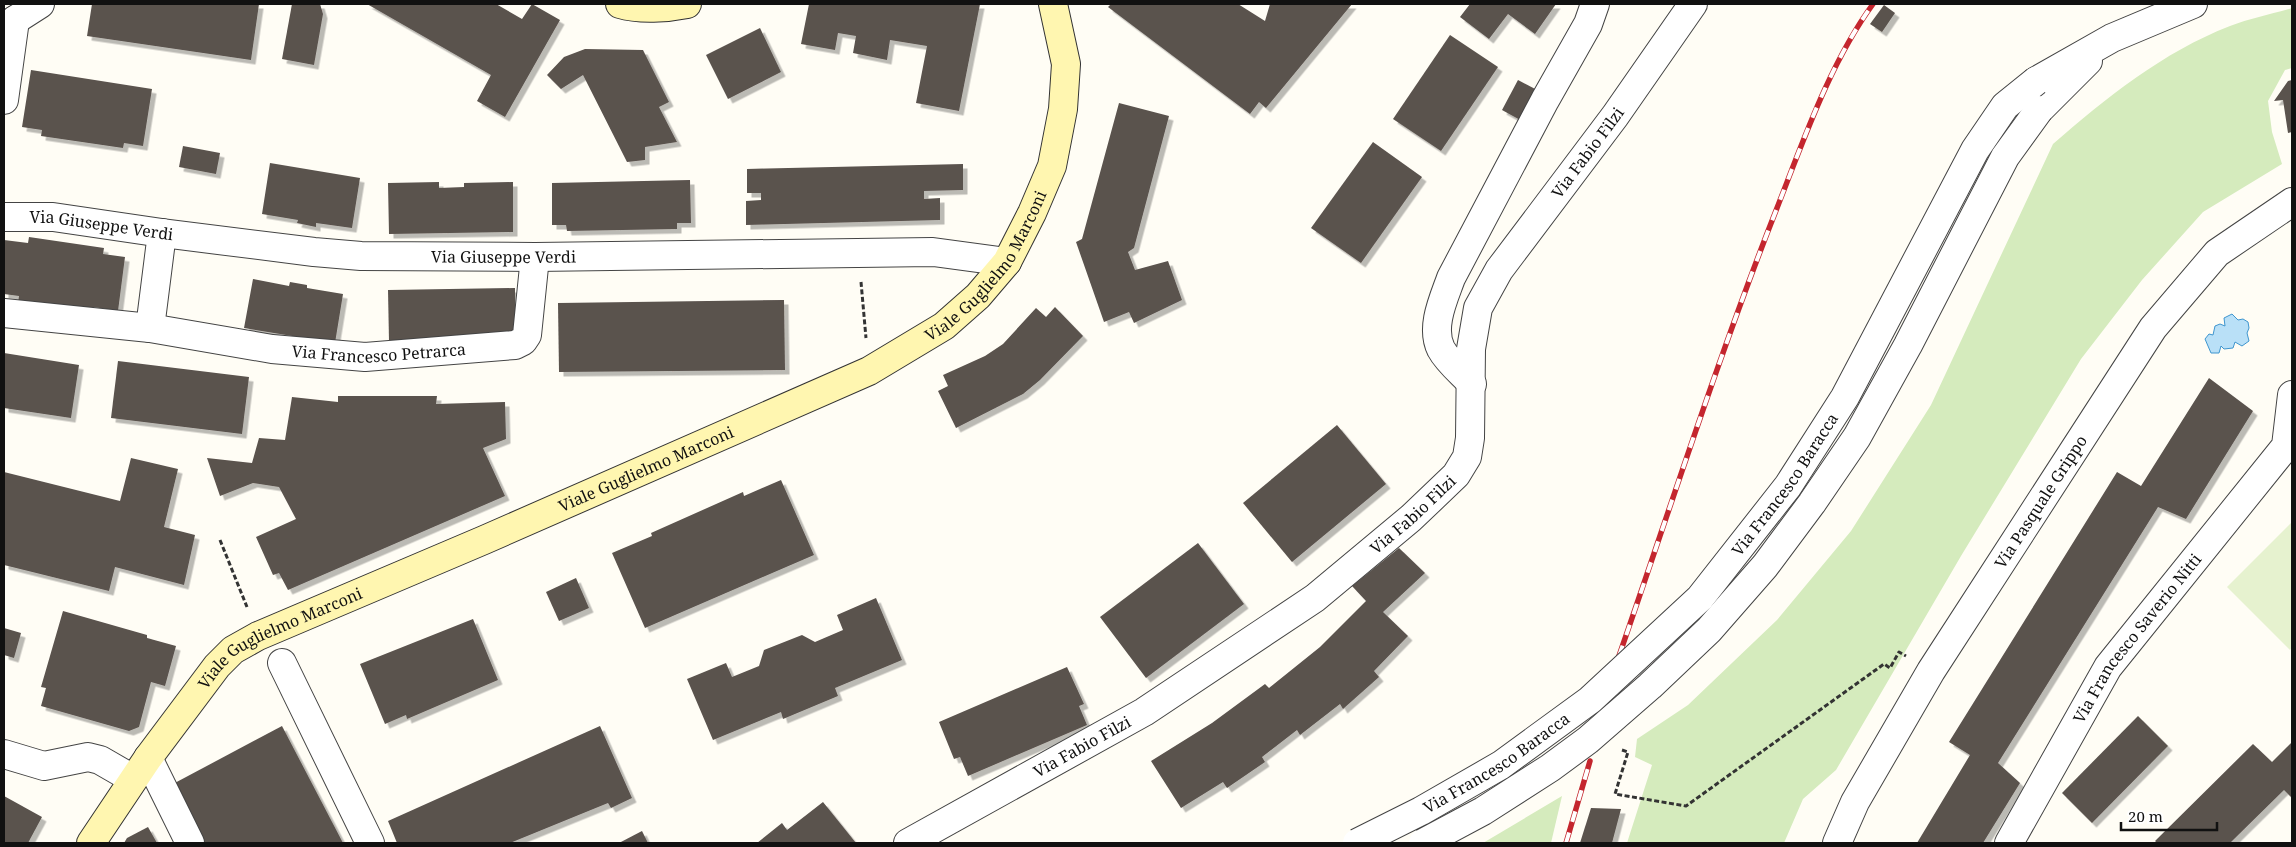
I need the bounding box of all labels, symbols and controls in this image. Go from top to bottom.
street label: Via Fabio Filzi [1546,103,1629,202]
street label: Viale Guglielmo Marconi [921,187,1051,346]
street label: Via Giuseppe Verdi [30,206,175,245]
street label: Via Giuseppe Verdi [431,245,576,268]
street label: Via Francesco Petrarca [291,338,467,368]
street label: Via Francesco Baracca [1726,409,1843,560]
street label: Viale Guglielmo Marconi [555,421,737,517]
street label: Via Pasquale Grippo [1989,431,2092,573]
street label: Via Fabio Filzi [1365,470,1460,559]
street label: Via Francesco Saverio Nitti [2068,549,2206,727]
street label: Viale Guglielmo Marconi [193,582,365,693]
street label: Via Francesco Baracca [1419,707,1574,818]
street label: Via Fabio Filzi [1029,711,1135,782]
scale bar [2121,800,2217,832]
text: 20 m [2128,806,2163,826]

